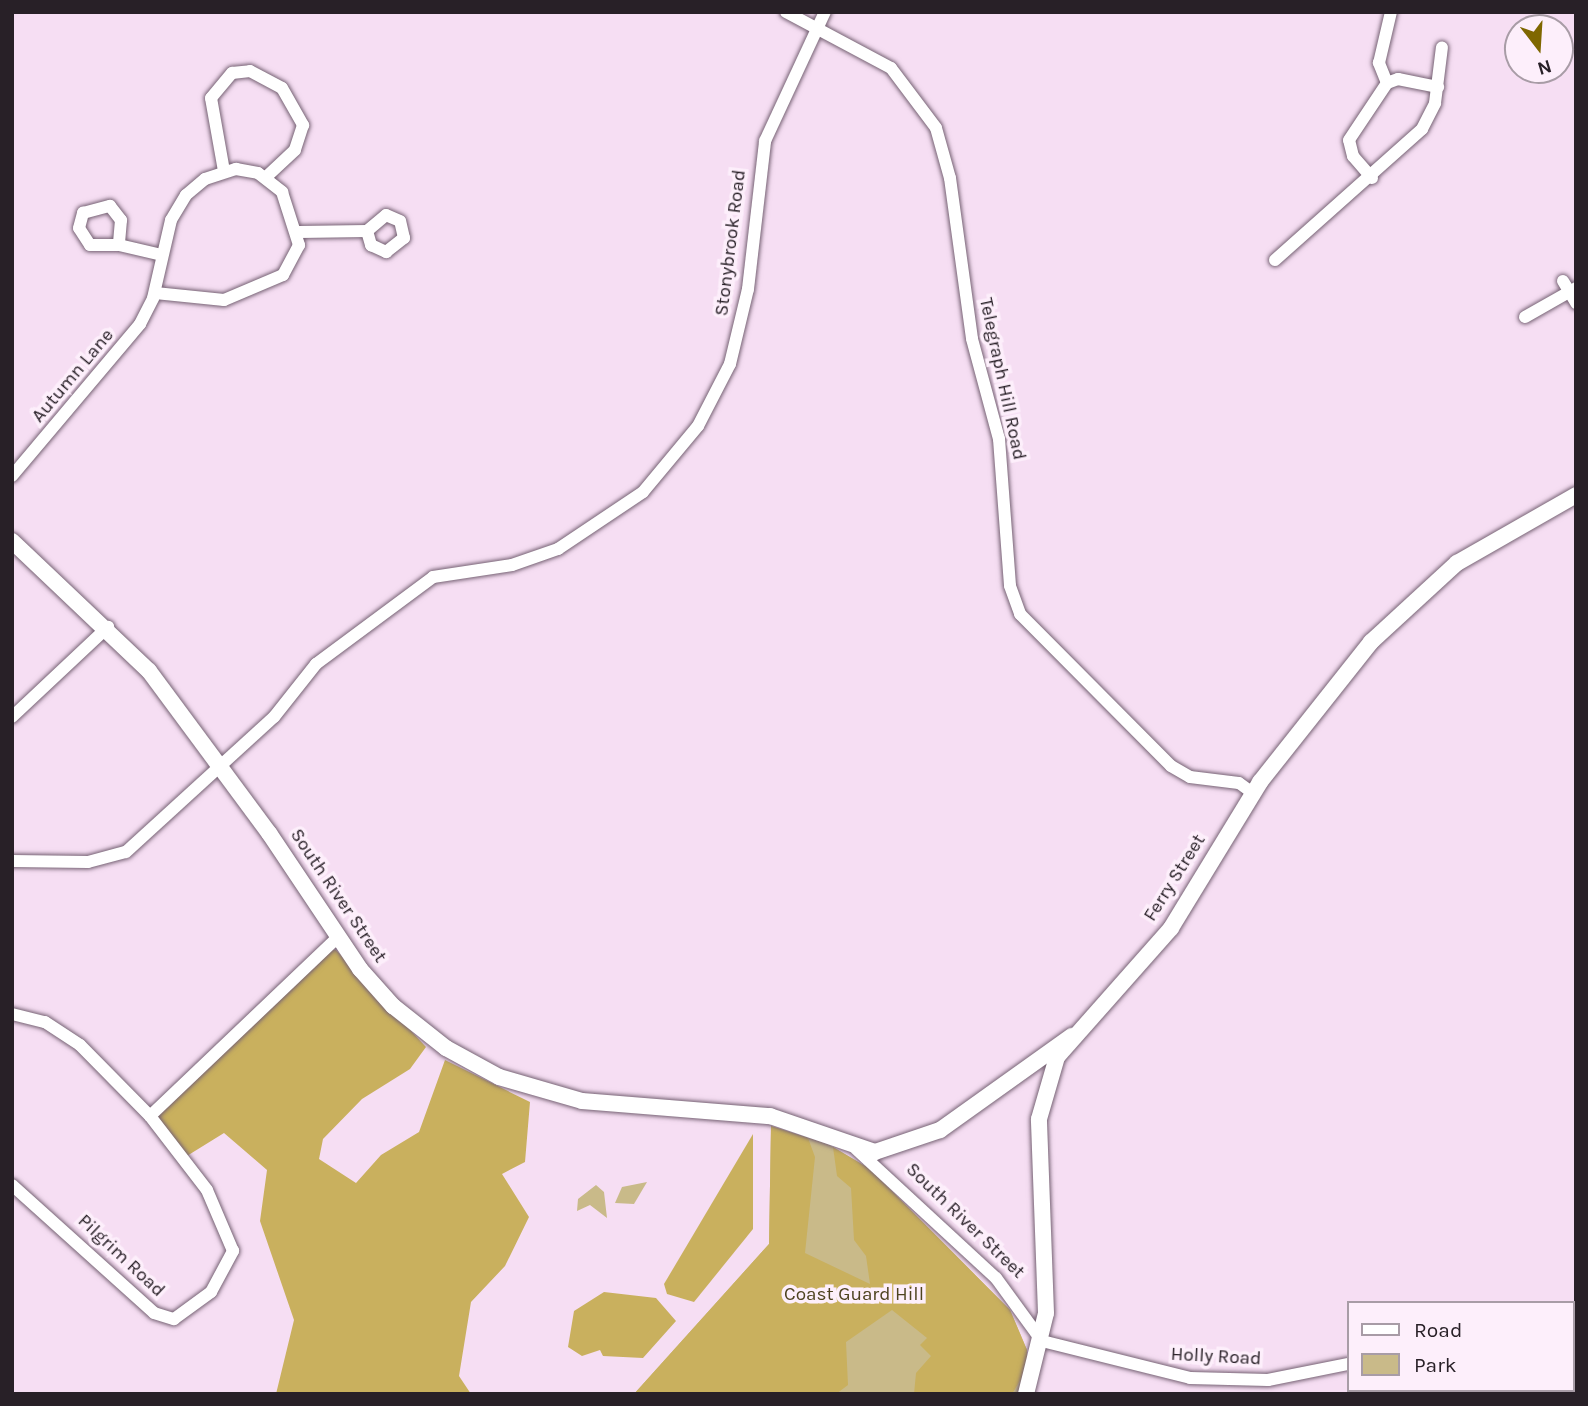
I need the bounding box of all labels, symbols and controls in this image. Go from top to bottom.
north arrow [1504,14,1574,84]
text: N [1535,55,1554,80]
street label: Stonybrook Road [711,169,751,317]
street label: Telegraph Hill Road [974,296,1030,462]
street label: Autumn Lane [27,324,119,428]
street label: South River Street [285,825,391,967]
street label: Ferry Street [1139,830,1211,926]
street label: South River Street [901,1158,1029,1284]
street label: Pilgrim Road [73,1210,169,1302]
park label: Coast Guard Hill [784,1284,924,1306]
legend [1346,1301,1574,1392]
text: Road [1414,1318,1462,1342]
street label: Holly Road [1170,1343,1262,1371]
text: Park [1414,1353,1457,1377]

